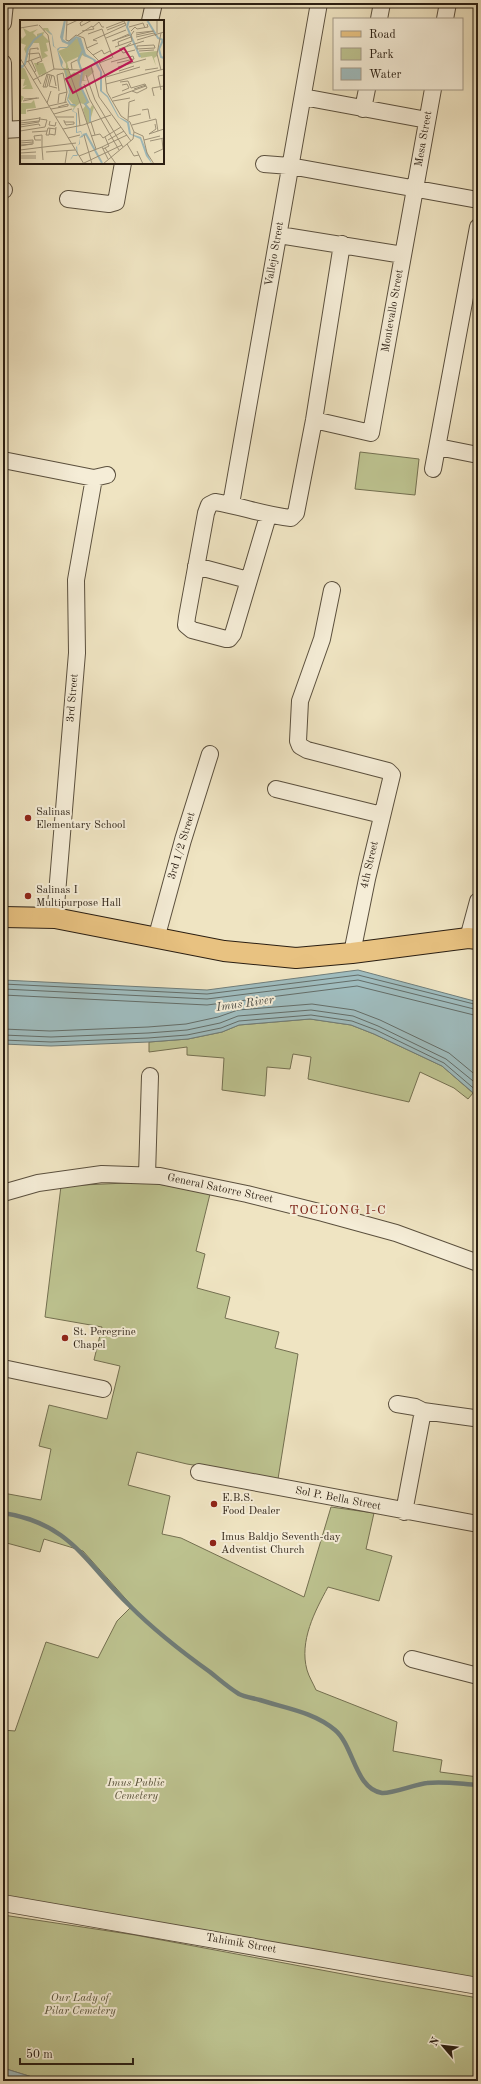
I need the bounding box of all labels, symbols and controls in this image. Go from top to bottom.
legend [333,18,463,90]
inset map [20,20,164,164]
text: Road [369,29,396,41]
text: Park [369,49,394,61]
text: Water [369,69,402,81]
street label: Mesa Street [414,110,434,168]
street label: Vallejo Street [264,221,286,287]
street label: Montevallo Street [380,269,406,353]
street label: 3rd Street [65,673,81,723]
place label: Salinas Elementary School [36,807,126,831]
street label: 3rd 1/2 Street [167,811,197,881]
marker: Salinas Elementary School [23,813,33,823]
street label: 4th Street [359,840,381,890]
place label: Salinas I Multipurpose Hall [36,885,121,909]
marker: Salinas I Multipurpose Hall [23,891,33,901]
water label: Imus River [214,994,275,1014]
street label: General Satorre Street [166,1172,274,1206]
district label: TOCLONG I-C [289,1204,387,1217]
place label: St. Peregrine Chapel [73,1327,136,1351]
marker: St. Peregrine Chapel [60,1333,70,1343]
street label: Sol P. Bella Street [294,1485,382,1513]
place label: E.B.S. Food Dealer [222,1493,280,1517]
marker: E.B.S. Food Dealer [209,1499,219,1509]
place label: Imus Baldjo Seventh-day Adventist Church [221,1532,341,1556]
marker: Imus Baldjo Seventh-day Adventist Church [208,1538,218,1548]
park label: Imus Public Cemetery [106,1778,165,1802]
street label: Tahimik Street [205,1932,277,1956]
park label: Our Lady of Pilar Cemetery [43,1993,116,2017]
north arrow [423,2026,463,2066]
text: N [429,2035,443,2048]
scale bar [20,2040,133,2066]
text: 50 m [26,2048,53,2061]

